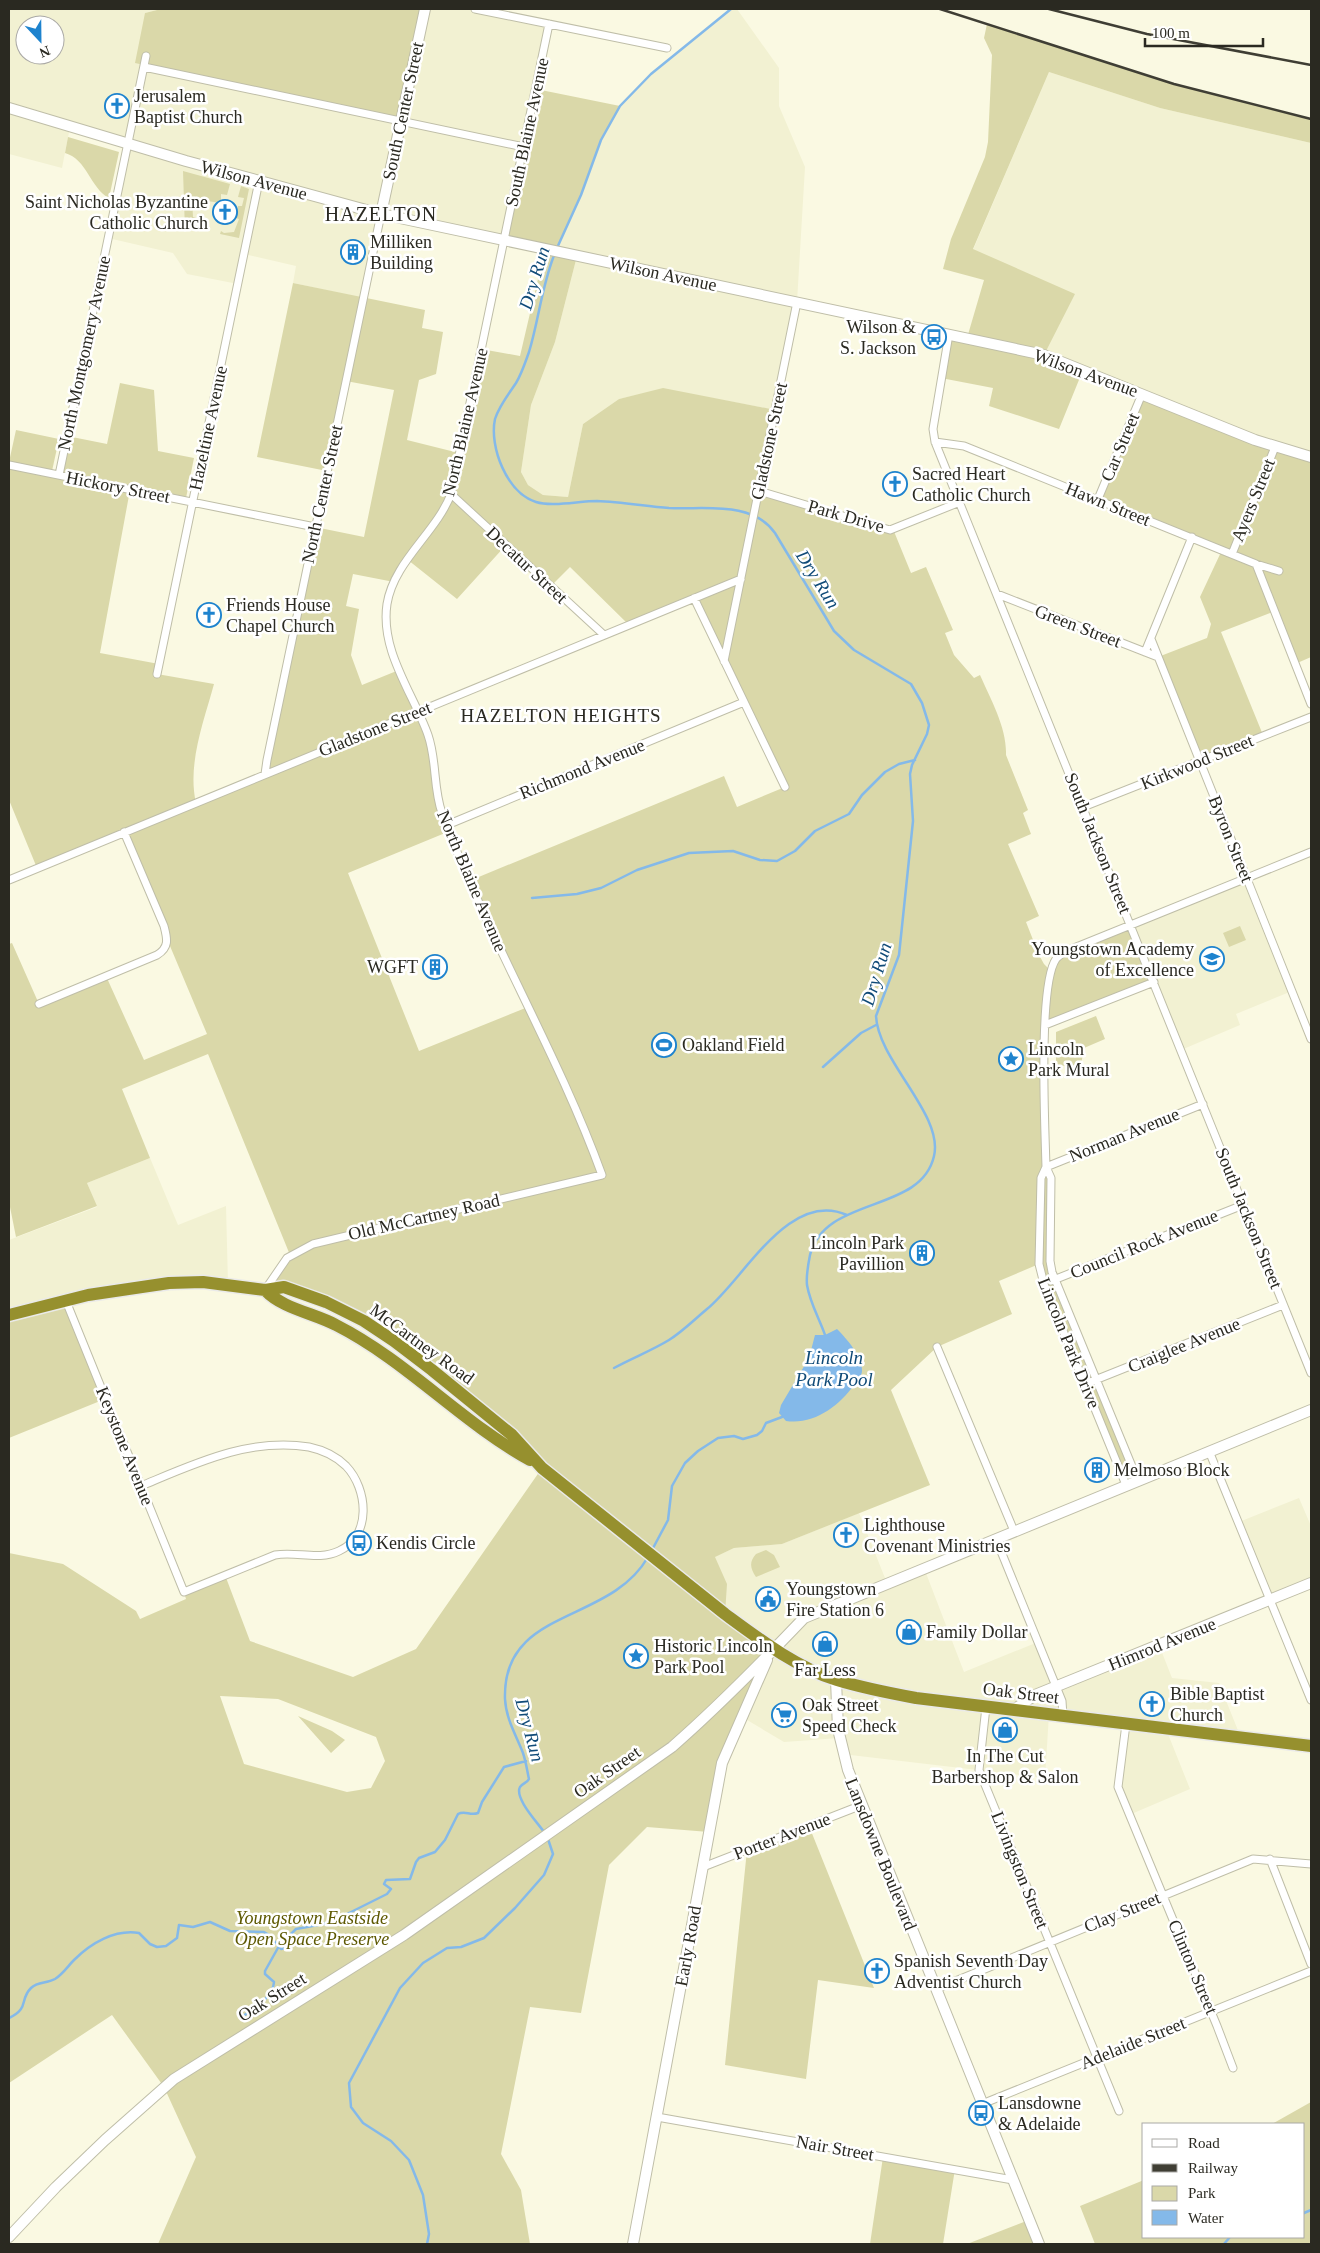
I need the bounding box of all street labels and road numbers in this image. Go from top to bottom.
street label: South Center Street [379,40,427,182]
street label: South Blaine Avenue [501,56,553,208]
street label: Wilson Avenue [199,156,309,204]
street label: Wilson Avenue [607,253,719,295]
street label: North Montgomery Avenue [54,254,114,452]
street label: Wilson Avenue [1031,345,1141,401]
street label: North Blaine Avenue [438,346,492,498]
street label: Hazeltine Avenue [185,364,231,492]
street label: Gladstone Street [747,380,791,502]
street label: Car Street [1097,410,1143,484]
street label: North Center Street [298,423,346,565]
street label: Ayers Street [1227,456,1279,544]
street label: Hickory Street [64,467,172,507]
street label: Hawn Street [1063,478,1153,530]
street label: Park Drive [806,496,886,536]
street label: Decatur Street [482,522,572,608]
street label: Green Street [1032,600,1124,652]
street label: Gladstone Street [316,697,434,761]
street label: Kirkwood Street [1138,730,1256,794]
street label: Richmond Avenue [517,735,647,803]
street label: South Jackson Street [1061,770,1135,916]
street label: Byron Street [1205,793,1257,885]
street label: North Blaine Avenue [433,807,511,955]
street label: Norman Avenue [1066,1104,1182,1166]
street label: South Jackson Street [1212,1145,1286,1291]
street label: Old McCartney Road [346,1190,502,1244]
street label: Council Rock Avenue [1067,1205,1221,1283]
street label: Lincoln Park Drive [1034,1275,1104,1411]
street label: McCartney Road [366,1300,478,1388]
street label: Craiglee Avenue [1125,1313,1243,1377]
street label: Keystone Avenue [92,1384,158,1508]
street label: Himrod Avenue [1105,1613,1219,1675]
street label: Oak Street [982,1678,1060,1708]
street label: Oak Street [570,1742,644,1802]
street label: Lansdowne Boulevard [841,1775,921,1933]
street label: Porter Avenue [731,1808,833,1864]
street label: Livingston Street [987,1809,1053,1931]
street label: Clay Street [1081,1888,1163,1936]
street label: Early Road [671,1904,705,1988]
street label: Clinton Street [1164,1917,1222,2017]
street label: Oak Street [234,1968,310,2026]
street label: Adelaide Street [1078,2013,1188,2073]
street label: Nair Street [795,2131,875,2165]

